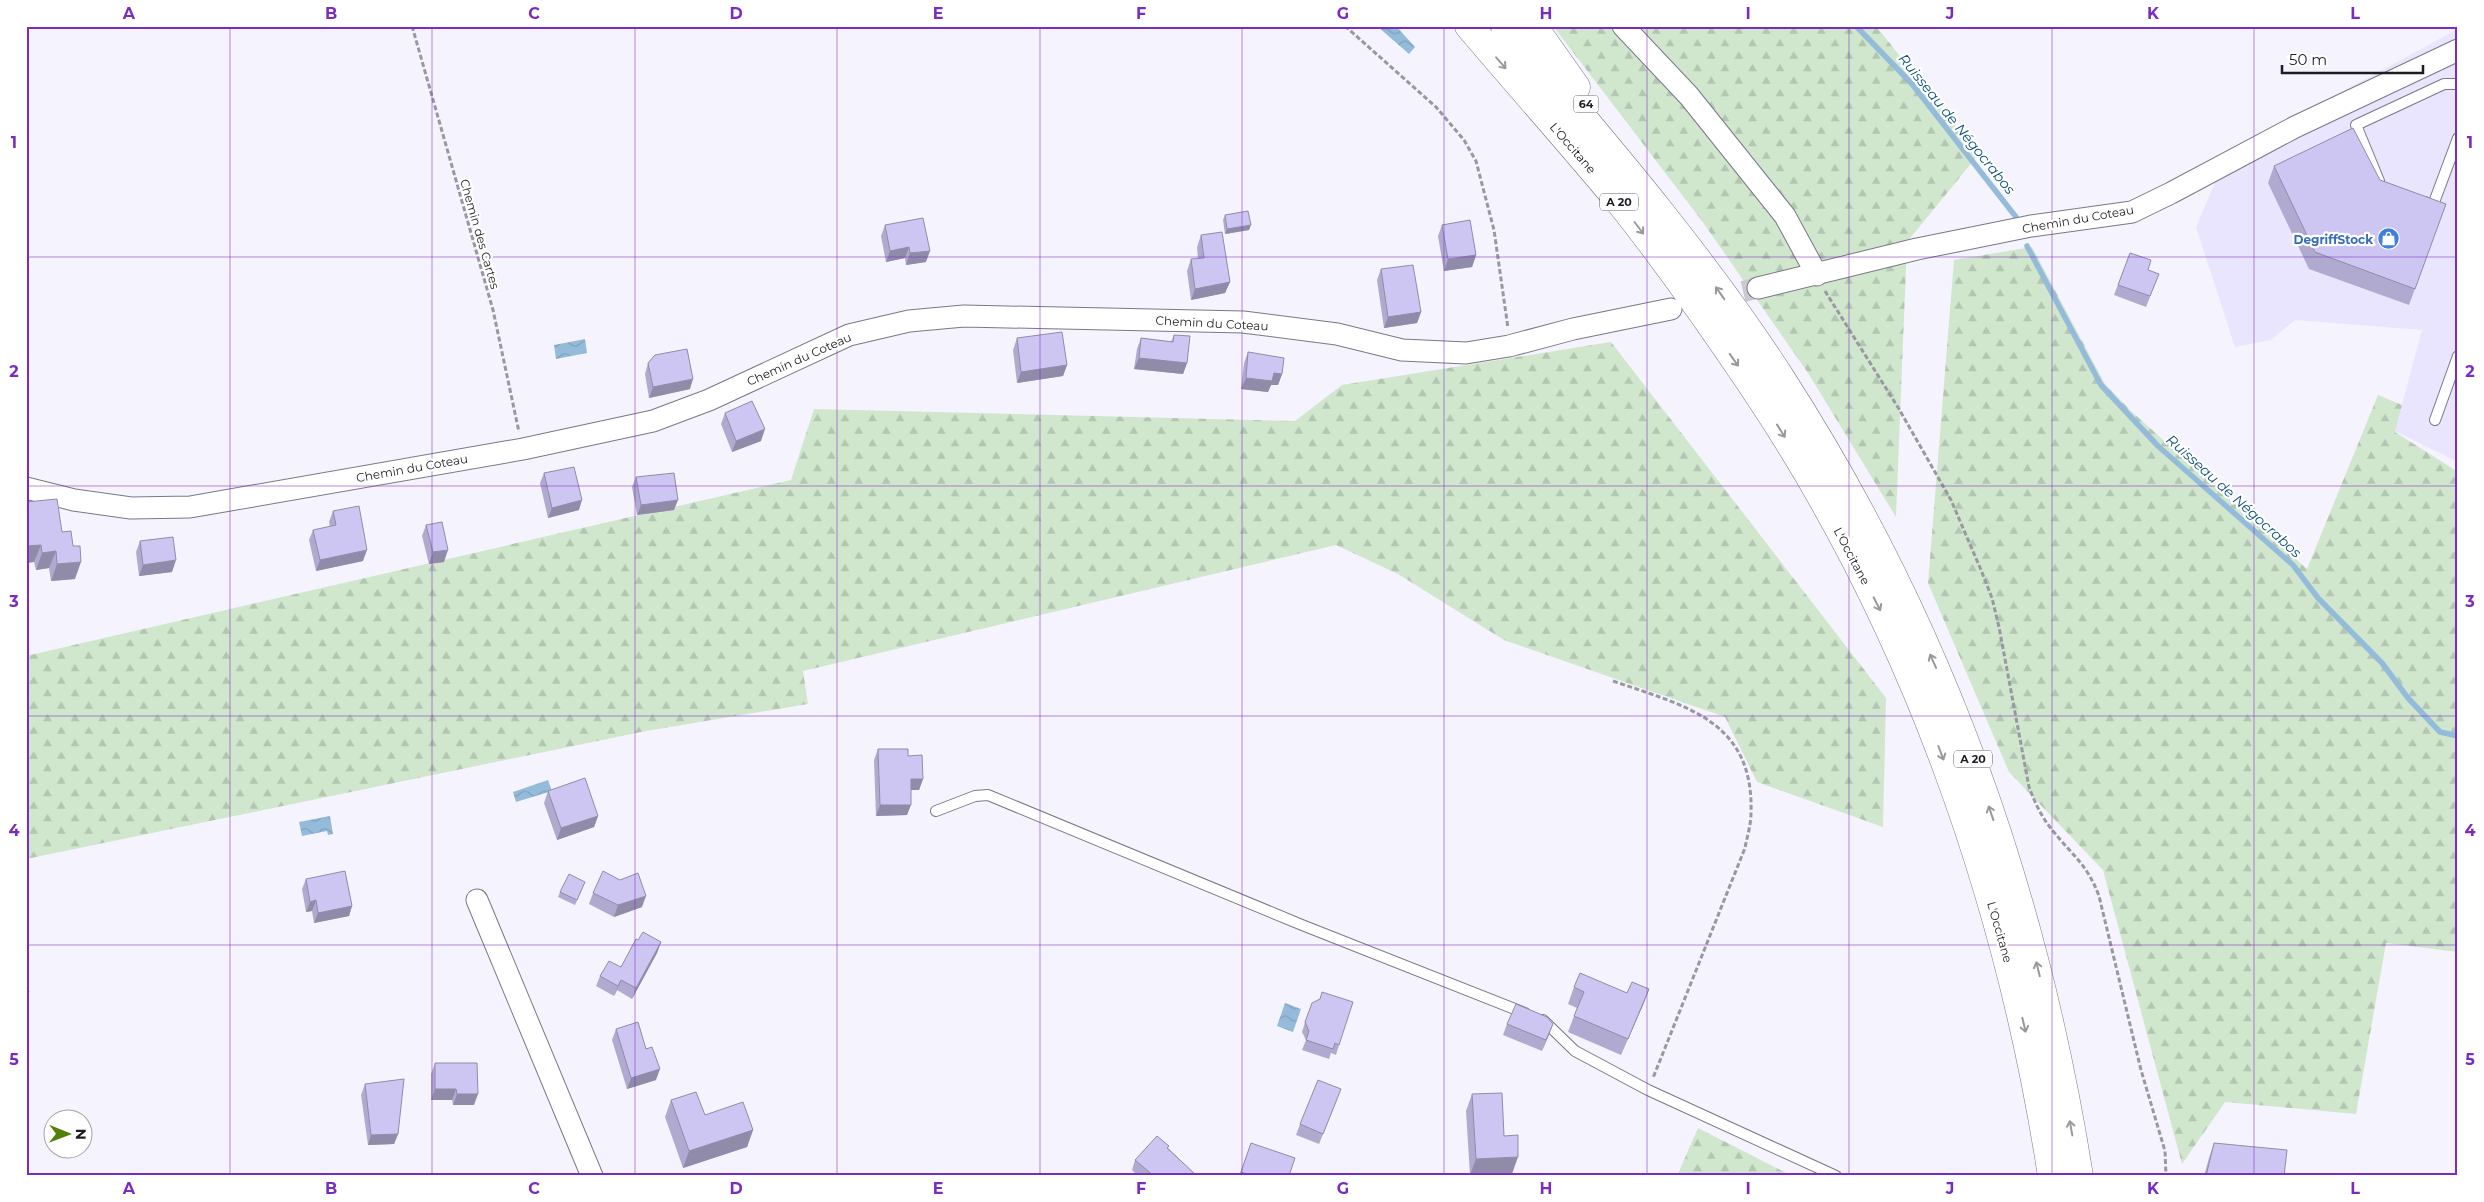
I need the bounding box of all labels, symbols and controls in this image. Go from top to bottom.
text: A [122,4,136,23]
text: B [325,4,337,23]
text: C [528,4,540,23]
text: D [729,4,743,23]
text: E [933,4,943,23]
text: F [1136,4,1146,23]
text: G [1337,4,1349,23]
text: H [1540,4,1552,23]
text: I [1745,4,1751,23]
text: J [1945,4,1954,23]
text: K [2147,4,2160,23]
text: L [2350,4,2360,23]
scale bar [2282,42,2423,74]
water label: Ruisseau de Négocrabos [1895,50,2019,198]
text: 50 m [2289,50,2327,69]
one-way arrow [1495,57,1506,70]
road number: 64 [1574,96,1598,112]
street label: L'Occitane [1547,119,1599,177]
text: 1 [11,133,17,152]
text: 1 [2467,133,2473,152]
street label: Chemin des Cartes [457,177,503,291]
road number: A 20 [1600,193,1638,210]
street label: Chemin du Coteau [2021,202,2135,236]
one-way arrow [1634,221,1644,235]
shop icon: DegriffStock [2377,227,2401,251]
place label: DegriffStock [2294,232,2373,247]
one-way arrow [1715,286,1725,300]
street label: Chemin du Coteau [1155,313,1269,333]
street label: Chemin du Coteau [744,329,854,389]
one-way arrow [1729,352,1739,366]
text: 2 [9,362,19,381]
text: 2 [2465,362,2475,381]
one-way arrow [1776,424,1786,438]
water label: Ruisseau de Négocrabos [2163,431,2305,562]
street label: Chemin du Coteau [355,451,469,485]
street label: L'Occitane [1831,525,1873,587]
text: 3 [8,592,19,611]
text: 3 [2464,592,2475,611]
one-way arrow [1872,596,1882,611]
one-way arrow [1928,654,1937,669]
one-way arrow [1937,745,1946,760]
road number: A 20 [1954,751,1992,768]
one-way arrow [1986,805,1996,821]
text: 4 [8,821,20,840]
text: 4 [2464,821,2476,840]
street label: L'Occitane [1984,900,2016,964]
one-way arrow [2032,961,2042,977]
one-way arrow [2019,1017,2029,1033]
text: 5 [9,1050,19,1069]
text: 5 [2465,1050,2475,1069]
north arrow [42,1110,92,1160]
one-way arrow [2066,1120,2076,1136]
text: N [72,1128,90,1140]
text: A [122,1179,136,1198]
text: B [325,1179,337,1198]
text: C [528,1179,540,1198]
text: D [729,1179,743,1198]
text: E [933,1179,943,1198]
text: F [1136,1179,1146,1198]
text: G [1337,1179,1349,1198]
text: H [1540,1179,1552,1198]
text: I [1745,1179,1751,1198]
text: J [1945,1179,1954,1198]
text: K [2147,1179,2160,1198]
text: L [2350,1179,2360,1198]

